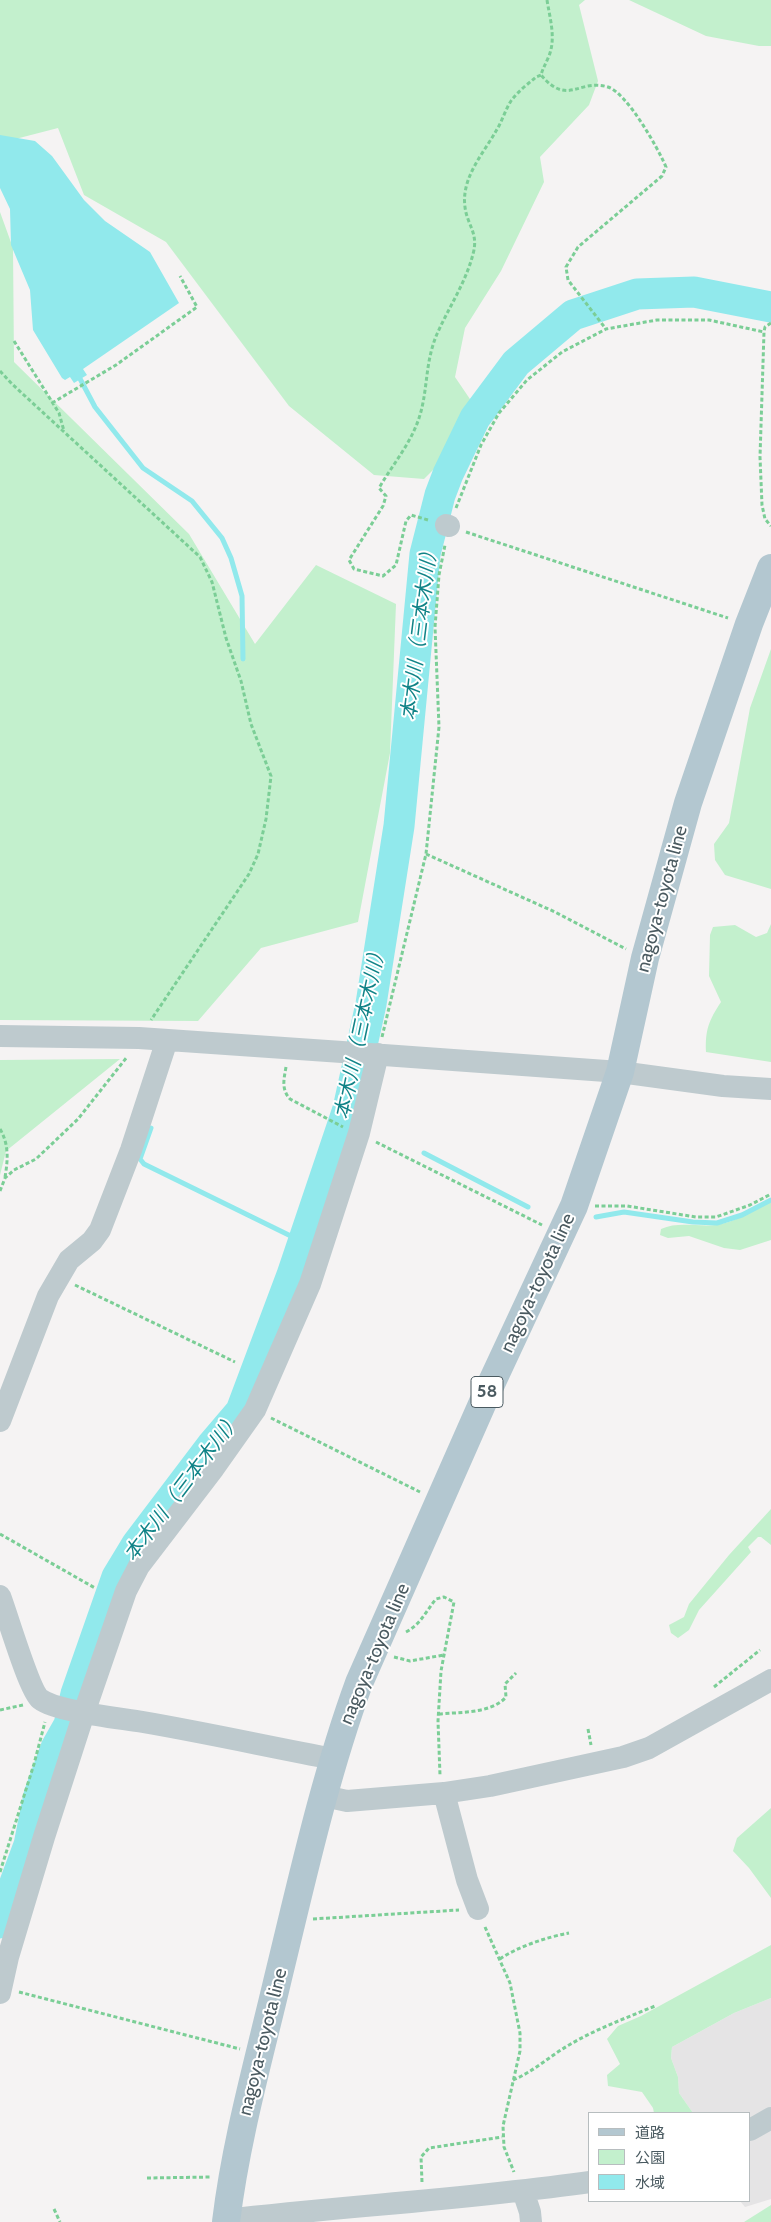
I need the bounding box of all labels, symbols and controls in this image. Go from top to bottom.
water label: 本木川（三本木川） [397,540,443,722]
street label: nagoya-toyota line [631,823,693,975]
water label: 本木川（三本木川） [331,940,391,1122]
street label: nagoya-toyota line [496,1210,580,1356]
road number: 58 [471,1376,503,1408]
water label: 本木川（三本木川） [119,1408,247,1566]
street label: nagoya-toyota line [335,1580,415,1728]
street label: nagoya-toyota line [234,1966,292,2118]
legend [588,2112,751,2202]
text: 道路 [635,2124,665,2142]
text: 公園 [635,2149,665,2167]
text: 水域 [635,2174,665,2192]

